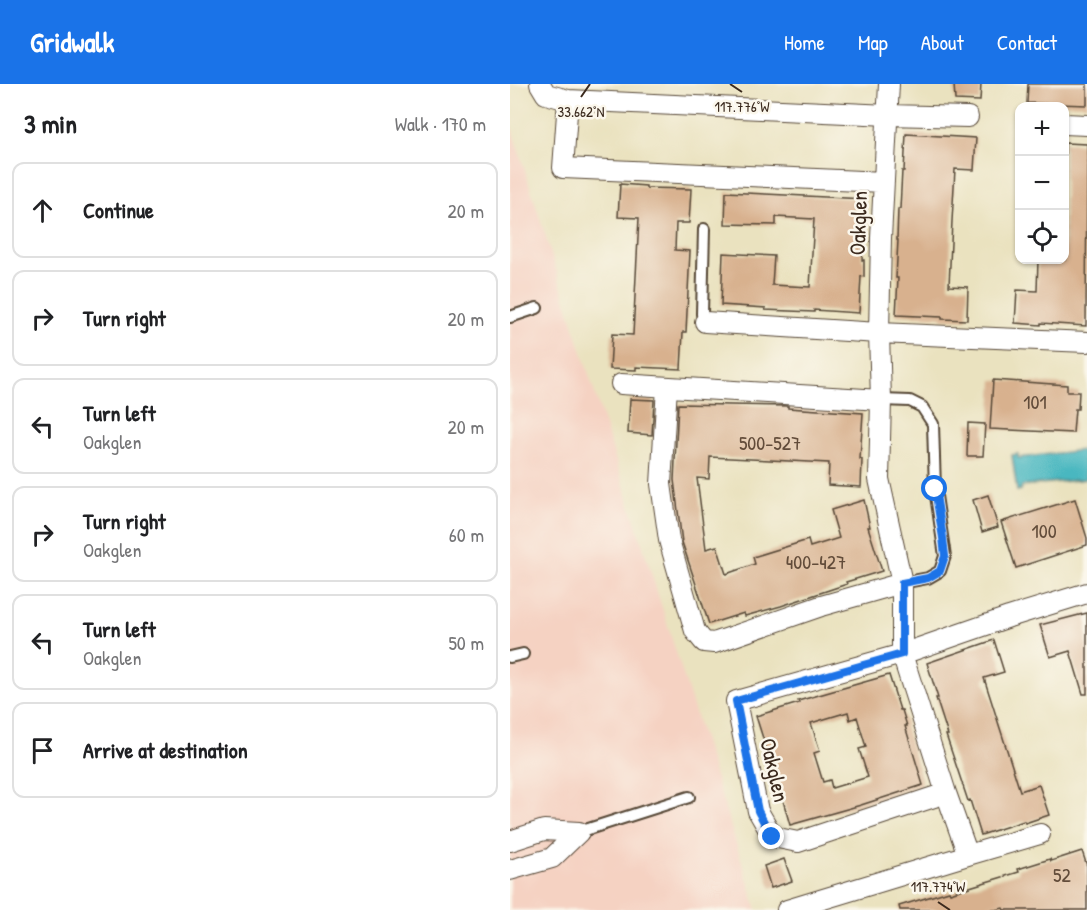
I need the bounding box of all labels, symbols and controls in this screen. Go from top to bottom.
text: Gridwalk [30,23,114,61]
text: Home [784,28,825,57]
text: Map [858,28,888,57]
text: About [921,28,964,57]
text: Contact [997,28,1057,57]
text: 117.776°W [714,96,770,117]
text: 33.662°N [557,101,605,122]
map controls [1015,102,1069,264]
button: + [1015,102,1069,156]
text: 3 min [24,106,77,141]
text: Walk · 170 m [395,110,486,137]
button: − [1015,156,1069,210]
street label: Oakglen [842,190,874,256]
icon: ahead [26,194,59,227]
text: Continue [83,195,154,225]
text: 20 m [447,197,484,224]
button: locate [1015,210,1069,264]
icon: right [26,302,59,335]
text: Turn right [83,303,166,333]
text: 20 m [447,305,484,332]
house number: 101 [1023,388,1047,415]
text: Turn left [83,398,156,428]
icon: left [26,410,59,443]
text: 20 m [447,413,484,440]
text: Oakglen [83,428,141,455]
house number: 500-527 [739,429,801,456]
route start [921,475,947,501]
text: Turn right [83,506,166,536]
house number: 100 [1031,517,1057,544]
icon: right [26,518,59,551]
text: 60 m [449,521,484,548]
text: Oakglen [83,536,141,563]
house number: 400-427 [786,548,846,575]
text: Turn left [83,614,156,644]
icon: left [26,626,59,659]
text: 50 m [448,629,484,656]
text: Oakglen [83,644,141,671]
icon: arrive [26,734,59,767]
text: Arrive at destination [83,735,248,765]
street label: Oakglen [753,735,797,805]
route end [758,823,784,849]
house number: 52 [1053,861,1072,888]
text: 117.774°W [911,876,966,897]

